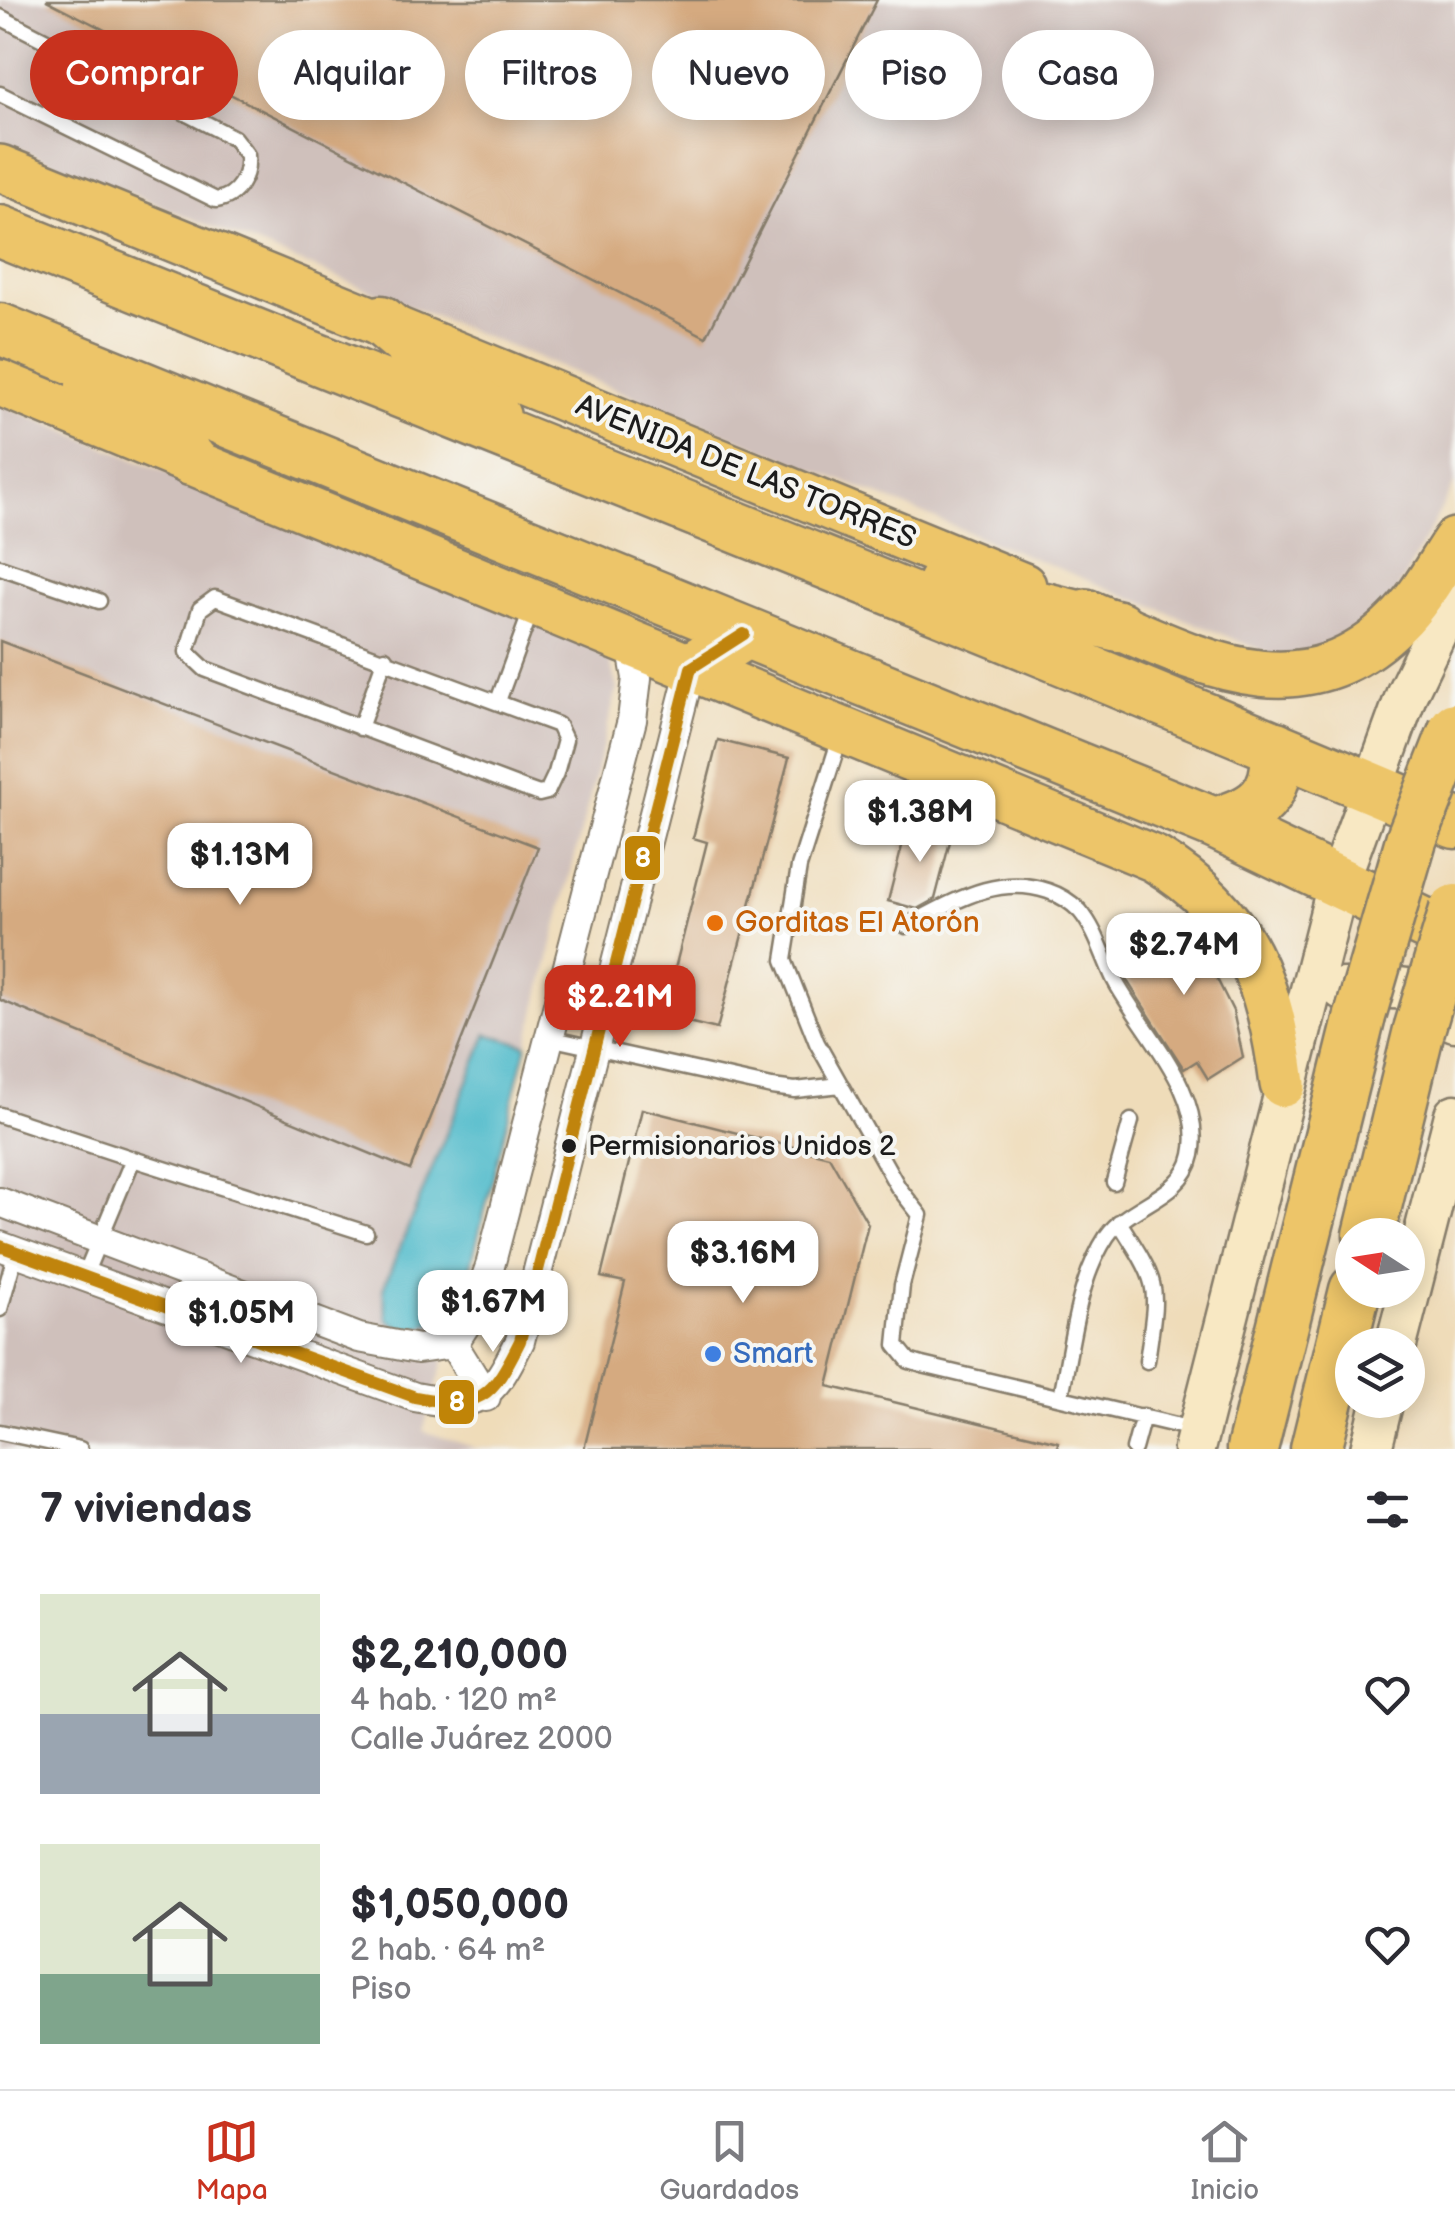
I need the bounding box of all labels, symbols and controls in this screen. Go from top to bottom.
chip: Comprar [30,30,238,120]
chip: Alquilar [258,30,445,120]
chip: Filtros [465,30,632,120]
chip: Nuevo [652,30,825,120]
chip: Piso [845,30,982,120]
chip: Casa [1002,30,1154,120]
street label: AVENIDA DE LAS TORRES [571,387,921,557]
pin: $1.38M [839,780,1001,865]
text: $1.38M [866,793,974,832]
pin: $1.13M [159,823,321,908]
line badge: 8 [623,834,662,882]
text: $1.13M [189,836,291,875]
text: 8 [635,842,651,875]
place label: Gorditas El Atorón [735,905,980,941]
marker: Gorditas El Atorón [704,912,726,934]
pin: $2.74M [1103,913,1265,998]
text: $2.74M [1128,926,1240,965]
pin: $2.21M [539,965,701,1050]
text: $2.21M [567,978,673,1017]
place label: Permisionarios Unidos 2 [588,1130,896,1163]
marker: Permisionarios Unidos 2 [559,1136,579,1156]
north arrow [1335,1218,1425,1308]
map controls [1335,1218,1425,1418]
pin: $3.16M [662,1221,824,1306]
text: $3.16M [689,1234,797,1273]
pin: $1.67M [412,1270,574,1355]
pin: $1.05M [160,1281,322,1366]
text: $1.67M [440,1283,546,1322]
text: $1.05M [187,1294,295,1333]
button: layers [1335,1328,1425,1418]
place label: Smart [733,1336,813,1372]
marker: Smart [702,1343,724,1365]
line badge: 8 [437,1378,476,1426]
text: 8 [449,1386,465,1419]
icon: filters [1360,1482,1415,1537]
text: 7 viviendas [40,1484,252,1535]
text: $2,210,000 [350,1630,568,1681]
icon: home [120,1634,240,1754]
icon: heart [1360,1667,1415,1722]
text: 4 hab. · 120 m² [350,1681,557,1720]
text: Calle Juárez 2000 [350,1720,613,1759]
text: $1,050,000 [350,1880,569,1931]
icon: home [120,1884,240,2004]
icon: heart [1360,1917,1415,1972]
text: 2 hab. · 64 m² [350,1931,545,1970]
text: Piso [350,1970,412,2009]
tab: Mapa [196,2114,268,2207]
tab: Guardados [660,2114,799,2207]
tab: Inicio [1191,2114,1259,2207]

